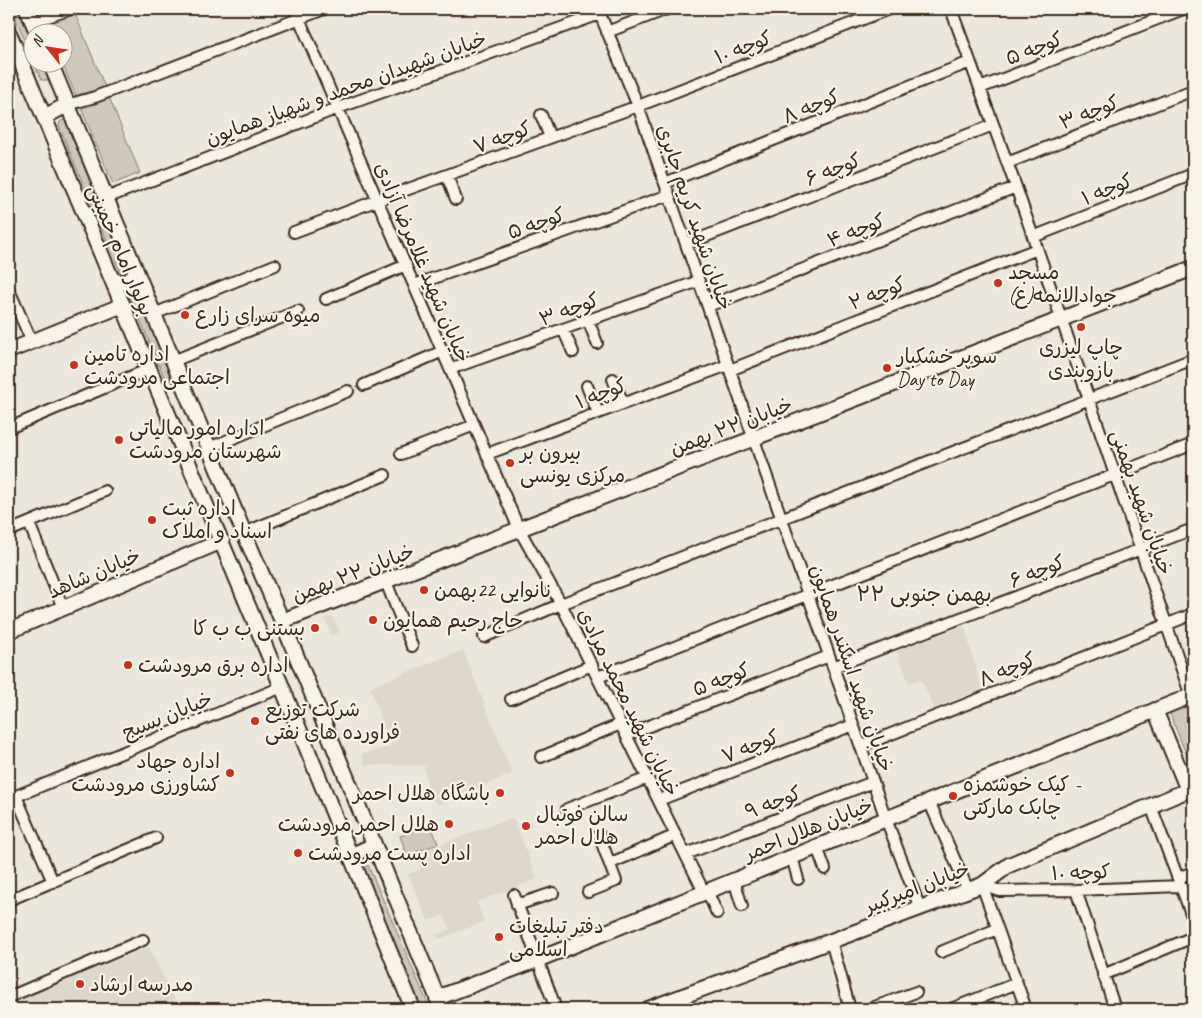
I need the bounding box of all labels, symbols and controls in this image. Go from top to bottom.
north arrow [22,22,72,72]
street label: کوچه ۱۰ [711,25,775,70]
street label: خیابان شهیدان محمد و شهباز همایون [202,26,490,151]
street label: کوچه ۵ [1002,26,1066,71]
text: N [28,32,48,50]
street label: کوچه ۸ [779,84,844,129]
street label: کوچه ۳ [1056,90,1123,135]
street label: کوچه ۷ [470,116,535,159]
street label: خیابان شهید کریم جابری [649,121,738,314]
street label: کوچه ۶ [802,147,865,191]
street label: خیابان شهید غلامرضا آزادی [369,158,476,366]
street label: کوچه ۱ [1078,168,1136,211]
street label: بولوار امام خمینی [80,181,159,320]
street label: کوچه ۵ [504,202,568,245]
street label: کوچه ۴ [823,208,889,253]
place label: مسجد جوادالانمه(ع) [1008,260,1117,309]
street label: کوچه ۲ [845,271,909,316]
marker: مسجد جوادالانمه(ع) [992,277,1004,289]
street label: کوچه ۳ [536,287,603,332]
place label: میوه سرای زارع [195,303,320,329]
marker: میوه سرای زارع [179,309,191,321]
marker: چاپ لیزری بازوبندی [1075,321,1087,333]
place label: چاپ لیزری بازوبندی [1039,335,1123,383]
place label: اداره تامین اجتماعی مرودشت [84,342,230,390]
place label: سوپر خشکبار Day to Day [895,344,997,392]
marker: اداره تامین اجتماعی مرودشت [68,359,80,371]
marker: سوپر خشکبار Day to Day [881,362,893,374]
street label: کوچه ۱ [572,372,630,415]
street label: خیابان ۲۲ بهمن [666,392,796,461]
place label: اداره امور مالیاتی شهرستان مرودشت [129,416,282,464]
street label: خیابان شهید بهمنی [1105,426,1178,578]
marker: اداره امور مالیاتی شهرستان مرودشت [113,434,125,446]
place label: بیرون بر مرکزی یونسی [518,440,625,488]
marker: بیرون بر مرکزی یونسی [504,457,516,469]
place label: اداره ثبت اسناد و املاک [162,496,272,544]
marker: اداره ثبت اسناد و املاک [146,514,158,526]
street label: خیابان ۲۲ بهمن [288,539,418,608]
street label: خیابان شاهد [44,543,144,604]
street label: کوچه ۶ [1006,549,1069,593]
street label: خیابان شهید اسکندر همایون [804,561,899,775]
place label: نانوایی 22بهمن [434,578,552,603]
district label: ۲۲ بهمن جنوبی [856,581,992,608]
marker: نانوایی 22بهمن [418,584,430,596]
street label: خیابان شهید محمد مرادی [572,604,685,800]
place label: حاج رحیم همایون [383,608,523,636]
marker: حاج رحیم همایون [367,614,379,626]
place label: بستنی ب ب کا [193,616,305,641]
marker: بستنی ب ب کا [309,622,321,634]
street label: کوچه ۸ [975,647,1040,692]
place label: اداره برق مرودشت [138,653,288,678]
street label: کوچه ۵ [689,657,753,702]
marker: اداره برق مرودشت [122,659,134,671]
street label: خیابان بسیج [118,686,216,746]
place label: شرکت توزیع فراورده های نفتی [265,697,400,745]
marker: شرکت توزیع فراورده های نفتی [249,715,261,727]
street label: کوچه ۷ [718,724,783,769]
place label: اداره جهاد کشاورزی مرودشت [71,749,220,797]
marker: اداره جهاد کشاورزی مرودشت [224,767,236,779]
place label: کیک خوشمزه - چابک مارکتی [963,772,1082,820]
street label: کوچه ۹ [742,780,805,825]
place label: باشگاه هلال احمر [351,781,490,806]
marker: باشگاه هلال احمر [494,787,506,799]
marker: کیک خوشمزه - چابک مارکتی [947,790,959,802]
street label: خیابان هلال احمر [738,792,876,867]
place label: سالن فوتبال هلال احمر [534,802,628,850]
place label: هلال احمر مرودشت [278,812,439,837]
marker: هلال احمر مرودشت [443,818,455,830]
marker: سالن فوتبال هلال احمر [520,820,532,832]
place label: اداره پست مرودشت [308,841,471,866]
marker: اداره پست مرودشت [292,847,304,859]
street label: خیابان امیرکبیر [859,856,973,920]
street label: کوچه ۱۰ [1051,859,1111,886]
place label: دفتر تبلیغات اسلامی [509,914,604,962]
marker: دفتر تبلیغات اسلامی [493,931,505,943]
place label: مدرسه ارشاد [90,972,193,997]
marker: مدرسه ارشاد [74,978,86,990]

